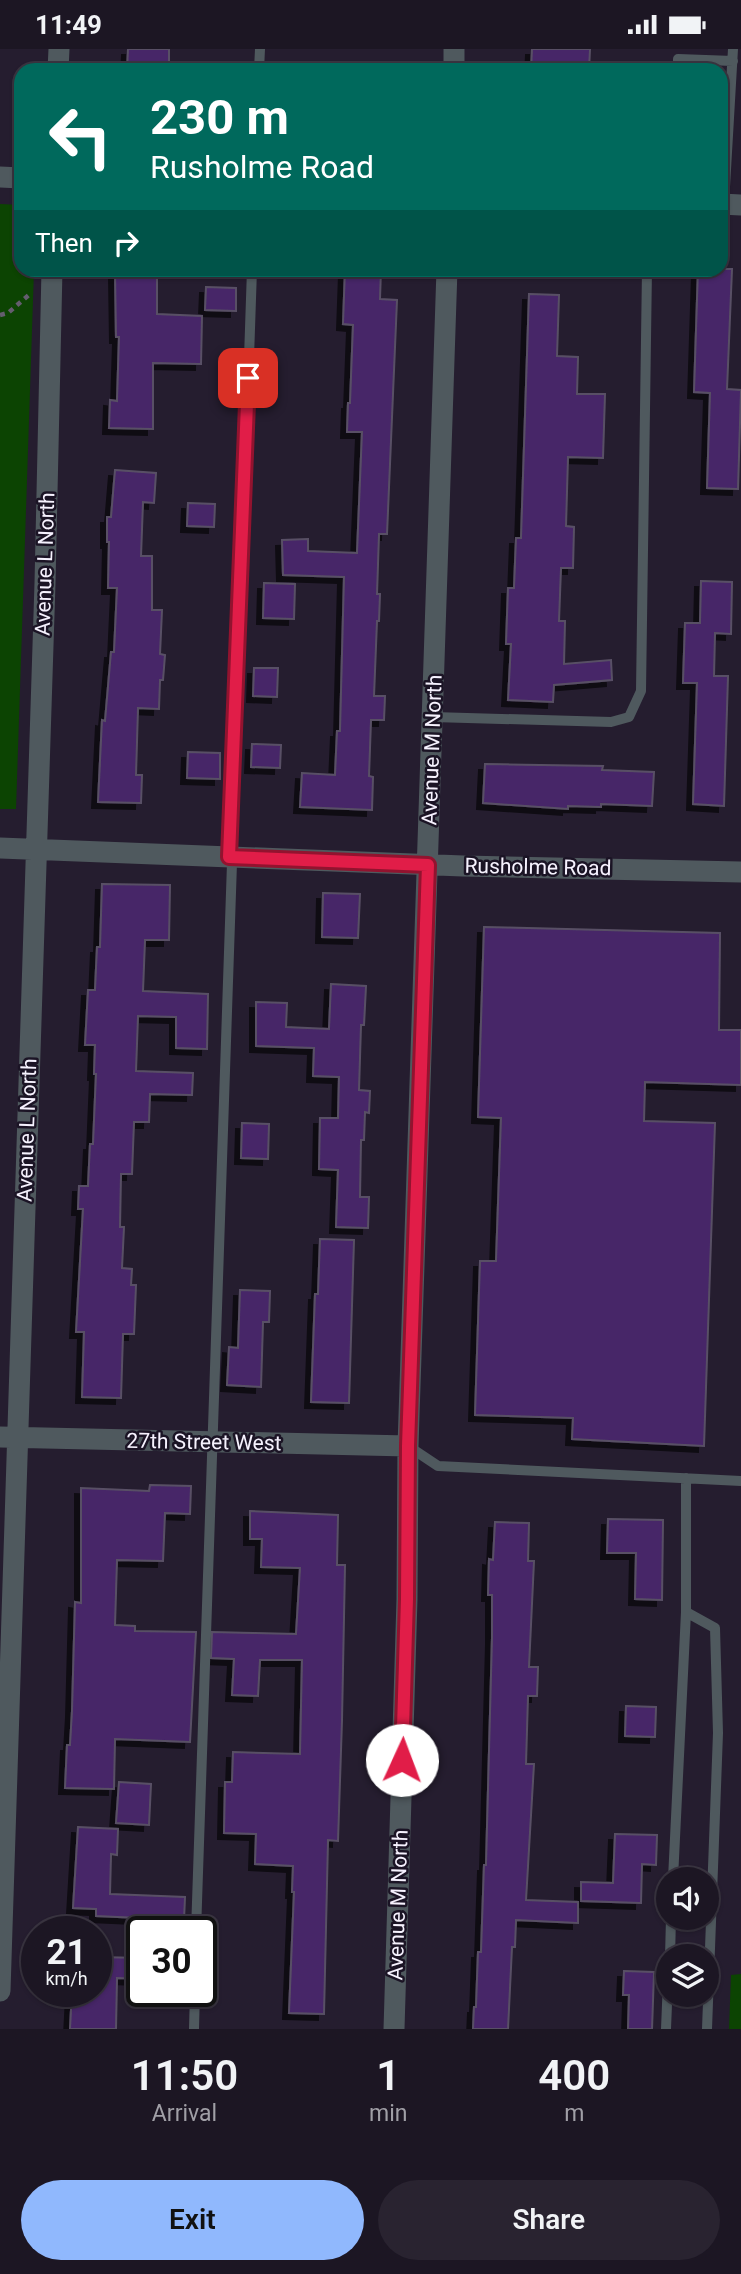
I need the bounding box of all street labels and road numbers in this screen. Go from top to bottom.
street label: Avenue L North [31,492,59,636]
street label: Avenue M North [417,674,447,826]
street label: Rusholme Road [464,854,612,880]
street label: Avenue L North [13,1058,41,1202]
street label: 27th Street West [126,1429,282,1455]
street label: Avenue M North [383,1829,413,1981]

